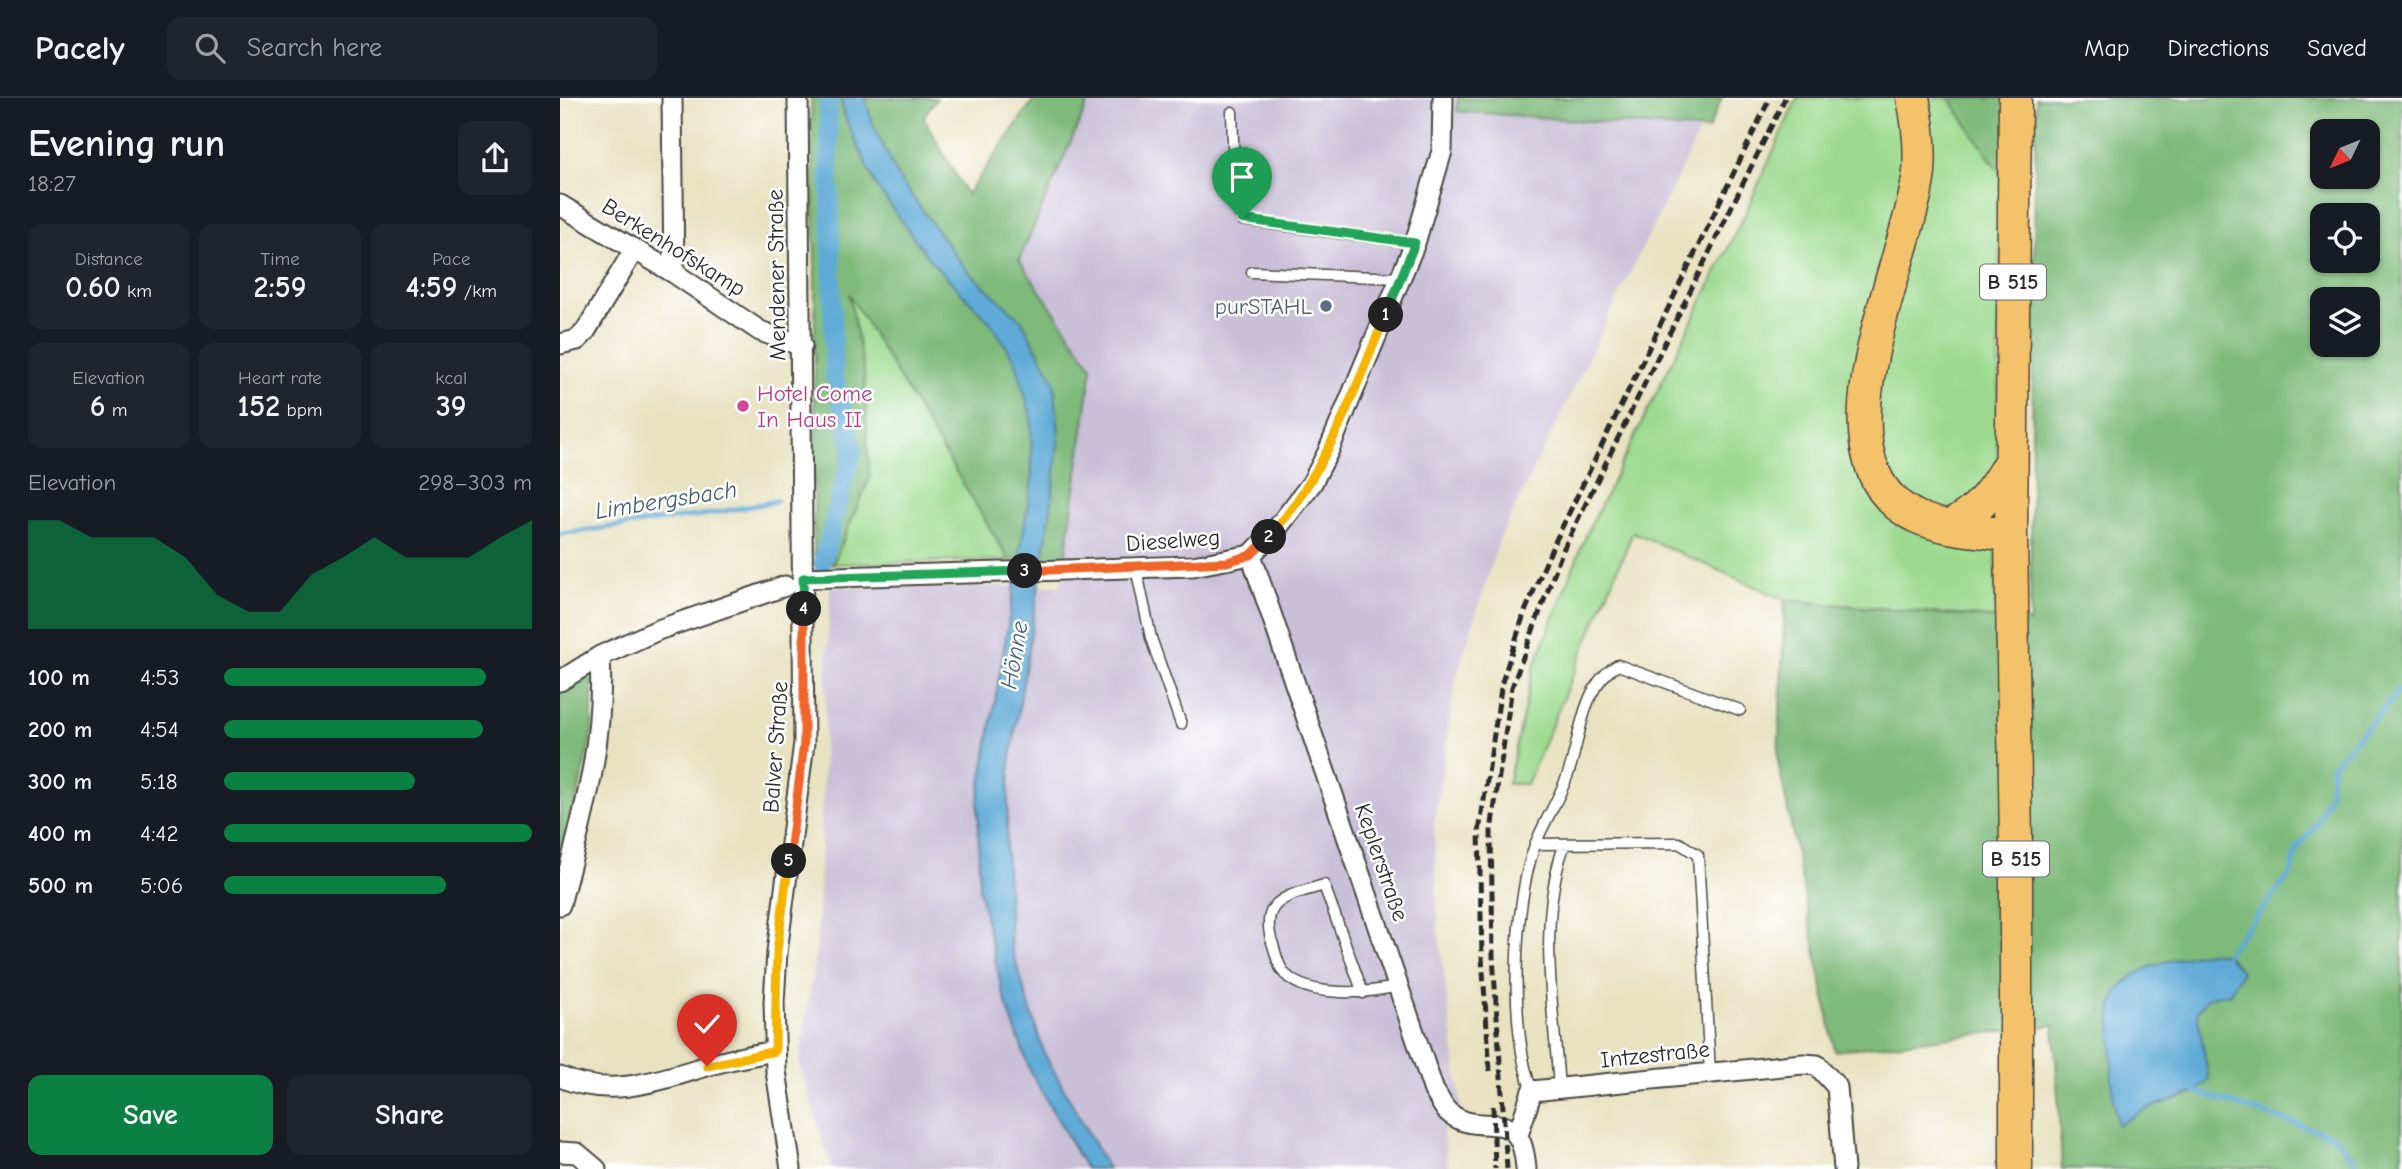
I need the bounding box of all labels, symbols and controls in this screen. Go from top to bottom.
search box [167,17,657,80]
text: Pacely [35,29,125,67]
icon: search [191,29,229,67]
text: Search here [247,33,382,63]
text: Map [2084,34,2130,62]
text: Directions [2168,34,2269,62]
text: Saved [2307,34,2367,62]
north arrow [2310,119,2380,189]
map controls [2310,119,2380,357]
button: share [458,121,532,195]
text: Evening run [28,122,225,166]
pin [1212,147,1272,219]
icon: arrive [1223,158,1261,196]
text: 18:27 [28,170,76,197]
street label: Mendener Straße [762,189,791,361]
street label: Berkenhofskamp [597,193,750,302]
button: locate [2310,203,2380,273]
text: Distance [75,248,143,270]
text: Time [260,248,300,270]
text: Pace [432,248,470,270]
road number: B 515 [1980,264,2046,300]
text: 0.60 [65,270,121,305]
text: 2:59 [254,270,306,305]
text: 4:59 [406,270,458,305]
text: km [121,280,152,302]
text: /km [458,280,497,302]
button: layers [2310,287,2380,357]
place label: purSTAHL [1215,293,1312,320]
marker: purSTAHL [1318,298,1334,314]
pin: 1 [1368,298,1404,332]
text: 1 [1382,303,1389,325]
text: Elevation [72,367,145,389]
text: Heart rate [238,367,322,389]
text: kcal [435,367,467,389]
place label: Hotel Come In Haus II [757,380,873,433]
text: 6 [90,389,105,424]
text: 152 [237,389,280,424]
text: 39 [436,389,467,424]
marker: Hotel Come In Haus II [735,398,751,414]
text: m [105,399,128,421]
text: bpm [280,399,322,421]
text: Elevation [28,469,116,496]
text: 298–303 m [418,469,532,496]
water label: Limbergsbach [593,475,739,525]
pin: 2 [1252,520,1286,555]
street label: Dieselweg [1125,524,1221,557]
text: 2 [1264,525,1273,547]
pin: 3 [1008,554,1042,588]
text: 3 [1020,559,1029,581]
pin: 4 [786,592,822,626]
text: 4 [799,597,808,619]
water label: Hönne [994,619,1034,691]
text: 100 m [28,664,90,691]
text: 4:53 [140,664,179,691]
street label: Balver Straße [757,680,794,814]
text: 200 m [28,716,92,743]
text: 4:54 [140,716,179,743]
text: 300 m [28,768,92,795]
text: 5:18 [140,768,178,795]
street label: Keplerstraße [1349,800,1414,925]
text: 400 m [28,820,92,847]
text: 4:42 [140,820,178,847]
road number: B 515 [1983,842,2049,876]
pin: 5 [772,844,806,878]
text: 5 [783,849,794,871]
text: 500 m [28,872,93,899]
text: 5:06 [140,872,183,899]
pin [677,994,737,1066]
icon: check [688,1005,726,1043]
street label: Intzestraße [1599,1035,1711,1074]
button: Save [28,1075,273,1155]
button: Share [287,1075,532,1155]

